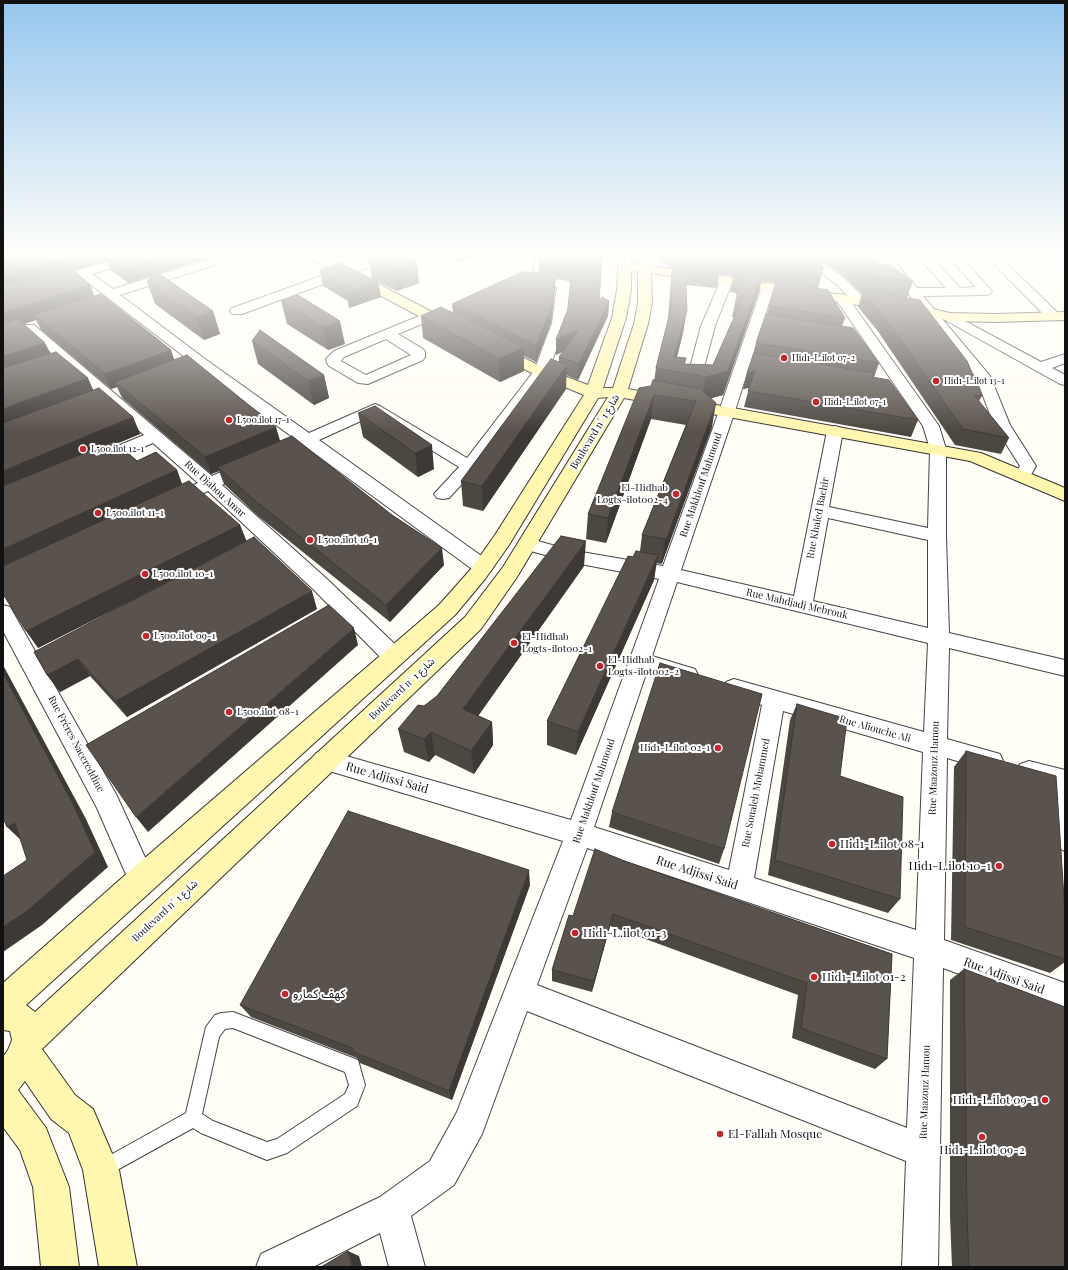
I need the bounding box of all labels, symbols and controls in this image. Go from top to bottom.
marker: Hid1-L.ilot 07-2 [779,353,789,363]
place label: Hid1-L.ilot 07-2 [792,353,855,363]
marker: Hid1-L.ilot 13-1 [931,376,941,386]
place label: Hid1-L.ilot 13-1 [944,376,1004,386]
street label: Boulevard n° شارع 1 [568,392,622,472]
marker: Hid1-L.ilot 07-1 [811,397,821,407]
place label: Hid1-L.ilot 07-1 [824,397,886,407]
marker: L500.ilot 17-1 [224,415,234,425]
place label: L500.ilot 17-1 [237,415,289,425]
street label: Rue Makhlouf Mahmoud [677,431,725,539]
marker: L500.ilot 12-1 [78,444,88,454]
place label: L500.ilot 12-1 [91,444,144,454]
street label: Rue Djabou Amar [182,458,248,520]
street label: Rue Khaled Bachir [804,476,832,560]
place label: El-Hidhab Logts-ilot002-4 [597,482,668,506]
marker: El-Hidhab Logts-ilot002-4 [671,489,681,499]
place label: L500.ilot 11-1 [106,507,164,519]
marker: L500.ilot 11-1 [93,508,103,518]
place label: L500.ilot 16-1 [318,534,377,546]
marker: L500.ilot 16-1 [305,535,315,545]
place label: L500.ilot 10-1 [153,568,213,580]
marker: L500.ilot 10-1 [140,569,150,579]
street label: Rue Mahdjadj Mebrouk [745,586,849,622]
place label: L500.ilot 09-1 [154,630,216,642]
marker: L500.ilot 09-1 [141,631,151,641]
place label: El-Hidhab Logts-ilot002-1 [522,631,592,654]
marker: El-Hidhab Logts-ilot002-1 [509,638,519,648]
place label: El-Hidhab Logts-ilot002-2 [608,654,679,678]
street label: Boulevard n° شارع 1 [367,656,437,722]
marker: El-Hidhab Logts-ilot002-2 [595,661,605,671]
street label: Rue Fréres Nacereddine [45,694,107,794]
place label: L500.ilot 08-1 [237,706,299,718]
marker: L500.ilot 08-1 [224,707,234,717]
street label: Rue Aliouche Ali [838,713,912,745]
street label: Rue Maazouz Hamou [926,721,942,815]
street label: Rue Makhlouf Mahmoud [570,737,618,845]
street label: Rue Soualeh Mohammed [740,737,772,849]
place label: Hid1-L.ilot 02-1 [640,742,710,754]
marker: Hid1-L.ilot 02-1 [713,743,723,753]
street label: Rue Adjissi Said [344,759,430,797]
place label: Hid1-L.ilot 08-1 [840,837,924,851]
marker: Hid1-L.ilot 08-1 [827,839,837,849]
street label: Rue Adjissi Said [654,853,740,893]
place label: Hid1-L.ilot 10-1 [908,859,991,873]
marker: Hid1-L.ilot 10-1 [994,861,1004,871]
street label: Boulevard n° شارع 1 [130,878,200,944]
place label: Hid1-L.ilot 01-3 [583,926,666,940]
marker: Hid1-L.ilot 01-3 [570,928,580,938]
street label: Rue Adjissi Said [961,955,1047,997]
place label: Hid1-L.ilot 01-2 [822,970,906,984]
marker: Hid1-L.ilot 01-2 [809,972,819,982]
place label: كهف كمارو [293,987,345,1001]
marker: كهف كمارو [280,989,290,999]
street label: Rue Maazouz Hamou [917,1045,933,1139]
place label: Hid1-L.ilot 09-1 [953,1093,1037,1107]
marker: Hid1-L.ilot 09-1 [1040,1095,1050,1105]
place label: El-Fallah Mosque [728,1127,822,1141]
marker: El-Fallah Mosque [715,1129,725,1139]
marker: Hid1-L.ilot 09-2 [977,1132,987,1142]
place label: Hid1-L.ilot 09-2 [939,1143,1025,1157]

